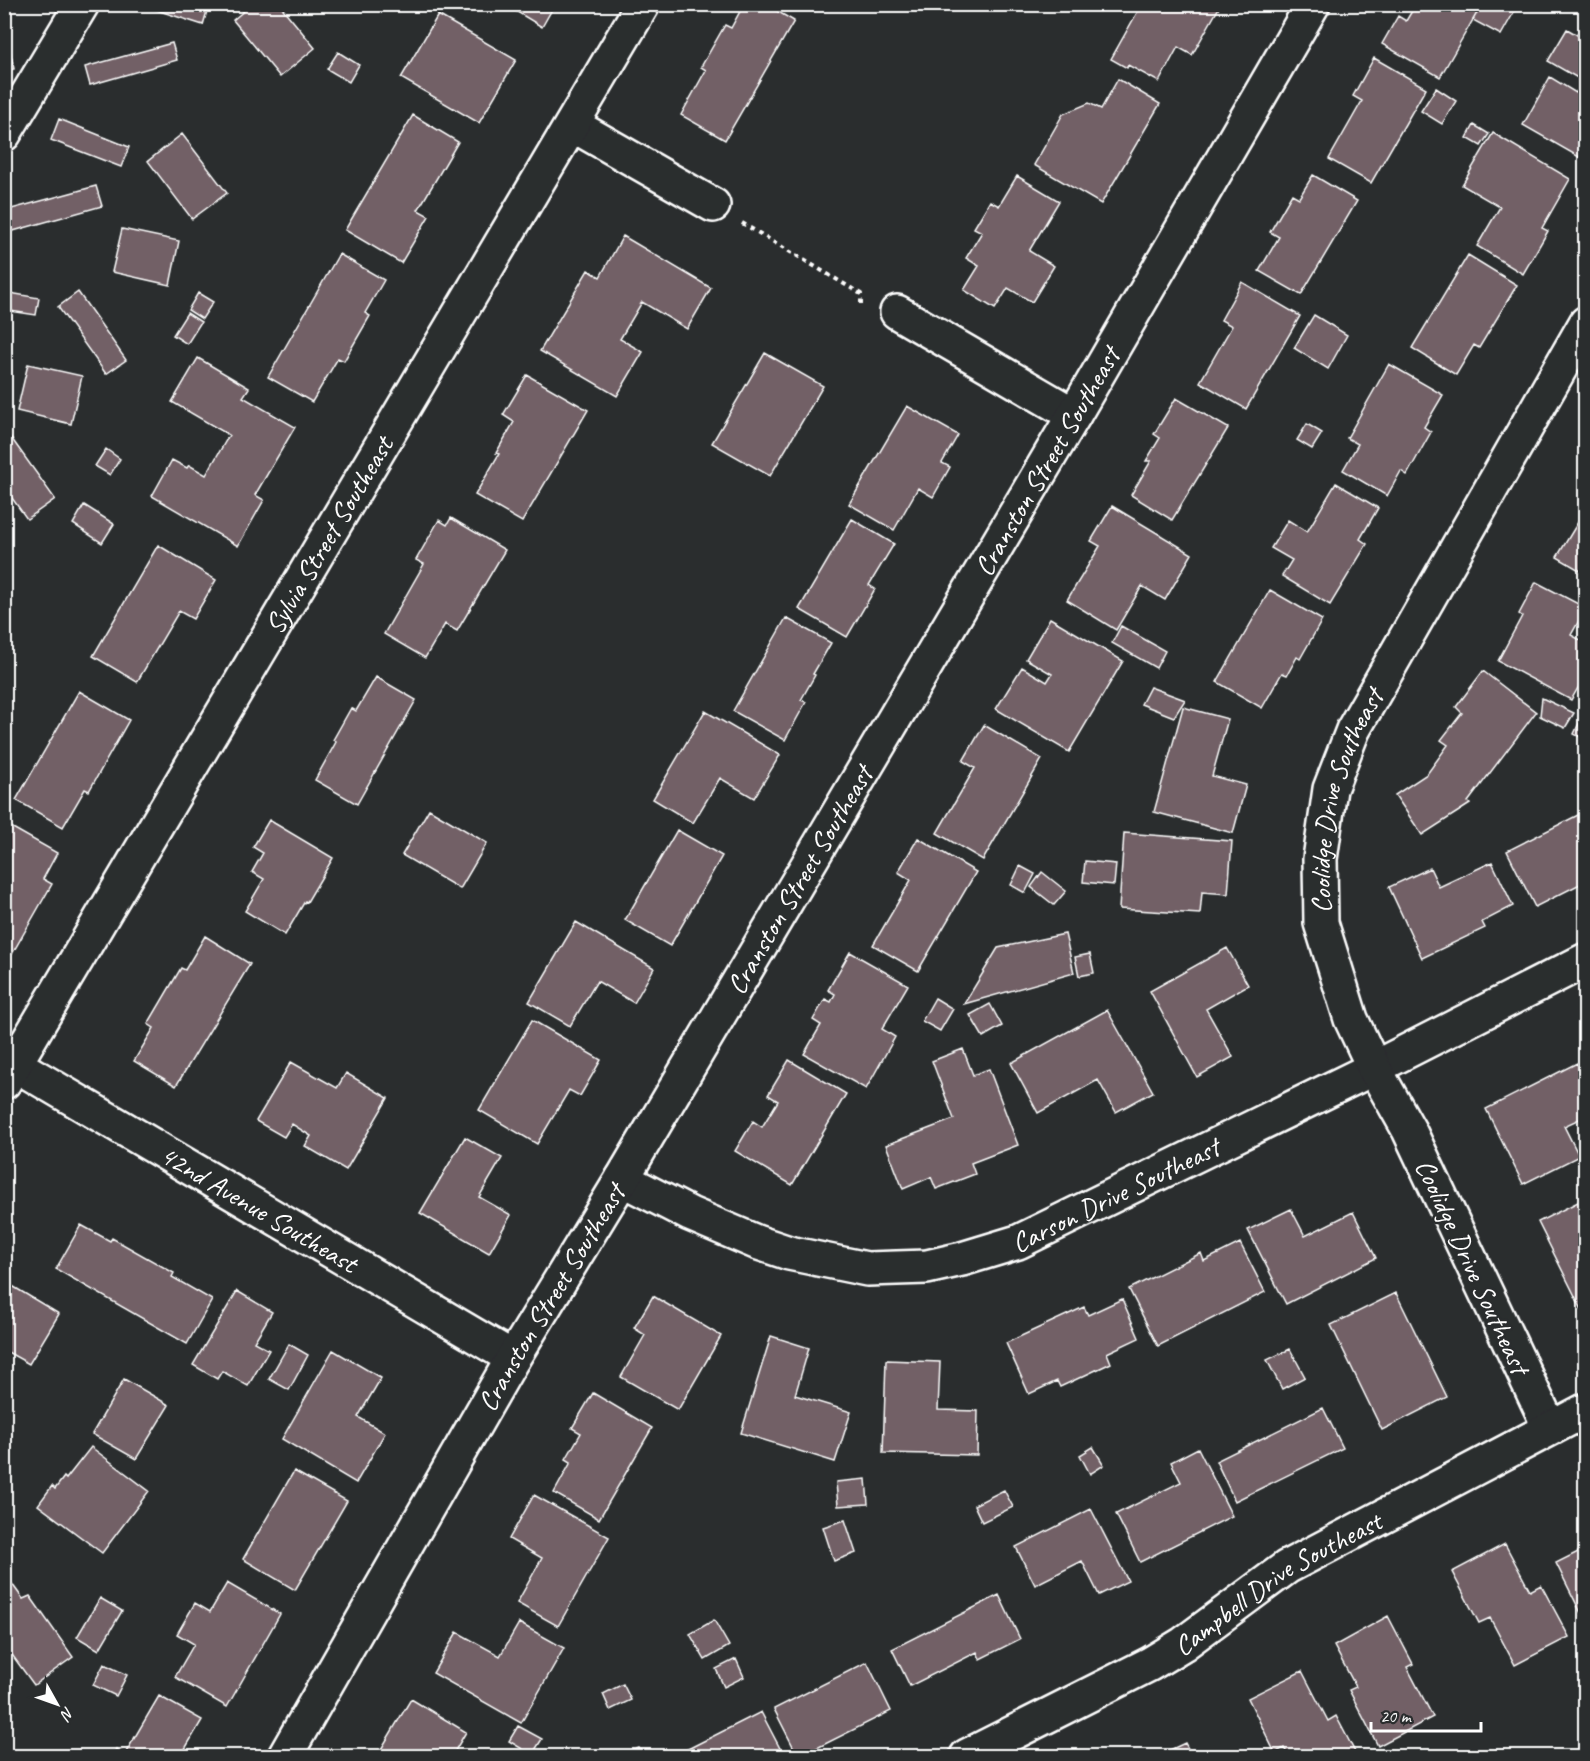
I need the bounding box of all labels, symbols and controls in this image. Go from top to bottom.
street label: Cranston Street Southeast [966,338,1129,582]
street label: Sylvia Street Southeast [257,428,402,640]
street label: Coolidge Drive Southeast [1303,679,1393,913]
street label: Cranston Street Southeast [719,757,882,1000]
street label: Carson Drive Southeast [1006,1128,1228,1261]
street label: 42nd Avenue Southeast [154,1137,366,1282]
street label: Coolidge Drive Southeast [1407,1153,1539,1383]
street label: Cranston Street Southeast [469,1175,635,1417]
street label: Campbell Drive Southeast [1167,1502,1390,1664]
north arrow [27,1674,87,1734]
scale bar [1371,1695,1480,1733]
text: N [55,1703,79,1726]
text: 20 m [1380,1705,1413,1727]

